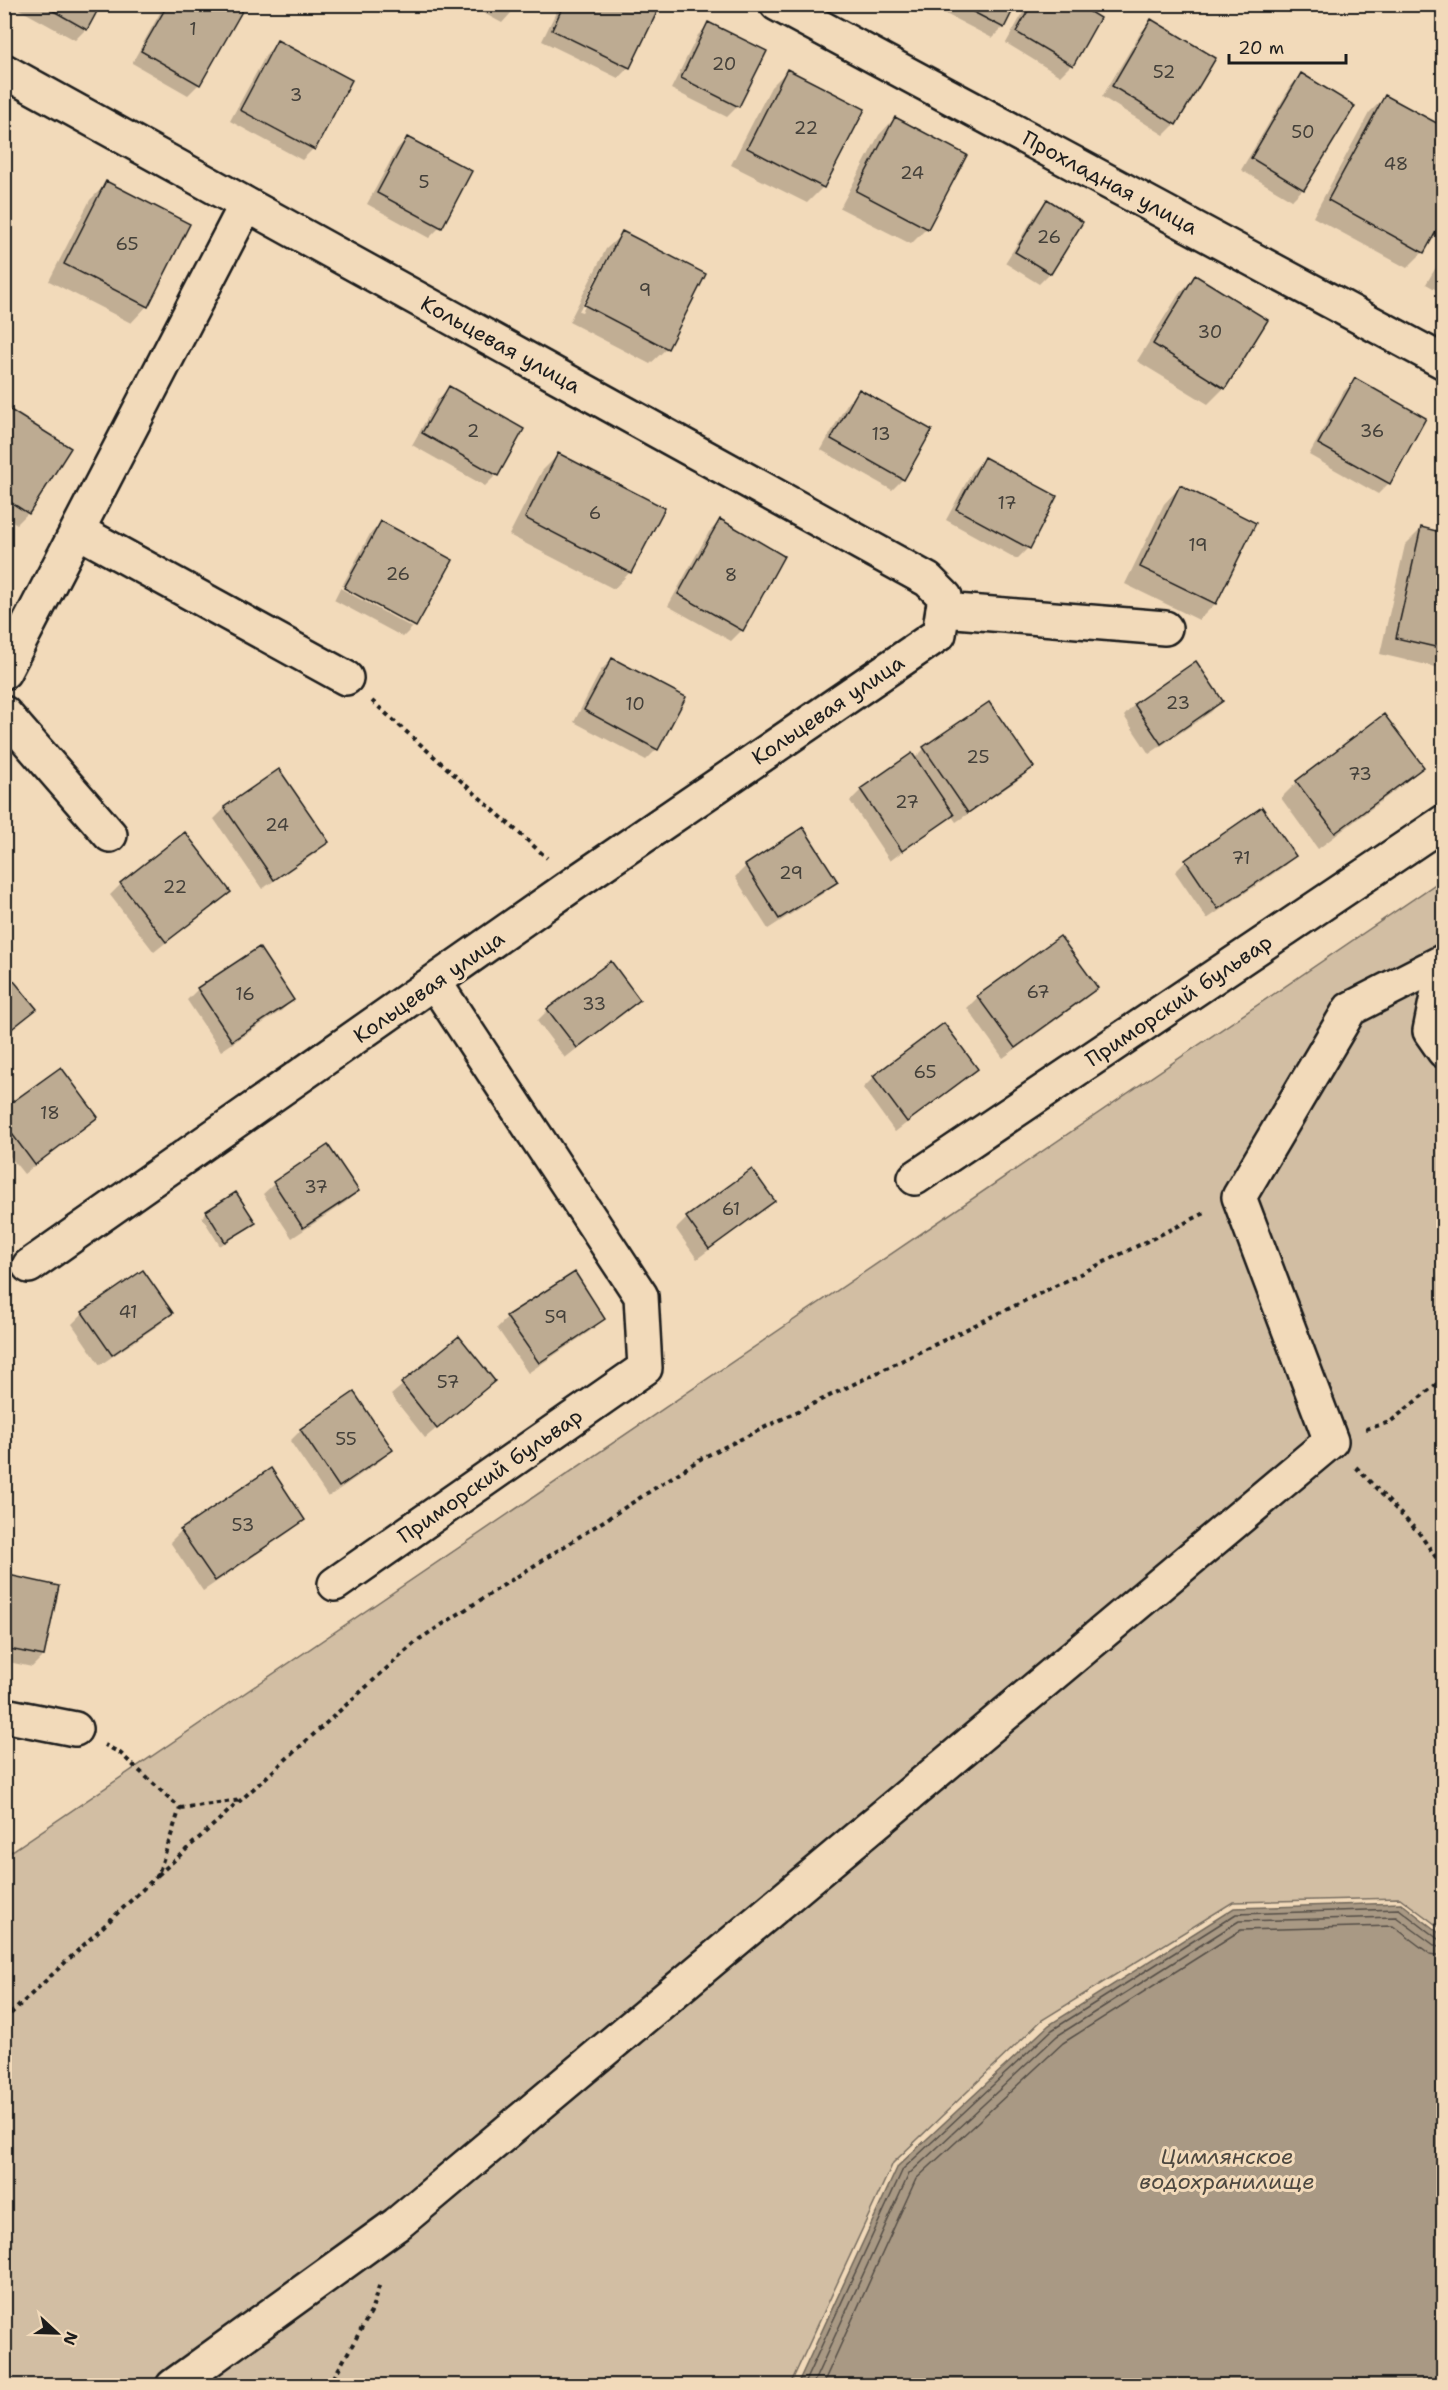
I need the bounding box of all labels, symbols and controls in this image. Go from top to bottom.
house number: 1 [189,17,197,41]
scale bar [1229,27,1346,65]
text: 20 m [1238,36,1284,60]
house number: 20 [712,52,736,76]
house number: 52 [1153,60,1175,84]
house number: 3 [290,83,302,107]
house number: 22 [794,116,818,140]
house number: 50 [1291,120,1315,144]
street label: Прохладная улица [1017,124,1203,241]
house number: 48 [1384,152,1408,176]
house number: 24 [900,161,924,185]
house number: 5 [418,170,430,194]
house number: 26 [1037,225,1061,249]
house number: 65 [116,232,138,256]
house number: 9 [639,278,651,302]
street label: Кольцевая улица [416,289,586,400]
house number: 30 [1198,320,1222,344]
house number: 2 [467,419,479,443]
house number: 36 [1360,419,1384,443]
house number: 13 [871,422,891,446]
house number: 17 [997,491,1017,515]
house number: 6 [589,501,601,525]
house number: 19 [1188,533,1208,557]
house number: 26 [386,562,410,586]
house number: 8 [725,563,737,587]
street label: Кольцевая улица [746,649,910,771]
house number: 23 [1166,691,1190,715]
house number: 10 [625,692,645,716]
house number: 25 [966,745,990,769]
house number: 73 [1348,762,1372,786]
house number: 27 [895,790,919,814]
house number: 24 [265,813,289,837]
house number: 71 [1231,846,1251,870]
house number: 29 [779,861,803,885]
house number: 22 [163,875,187,899]
street label: Кольцевая улица [348,924,510,1050]
street label: Приморский бульвар [1080,928,1278,1073]
house number: 67 [1026,980,1050,1004]
house number: 16 [235,982,255,1006]
house number: 33 [582,992,606,1016]
house number: 65 [914,1060,936,1084]
house number: 18 [40,1101,60,1125]
house number: 37 [304,1175,328,1199]
house number: 61 [722,1197,740,1221]
house number: 41 [118,1300,138,1324]
house number: 59 [545,1305,567,1329]
house number: 57 [437,1370,459,1394]
street label: Приморский бульвар [392,1402,588,1550]
house number: 55 [335,1427,357,1451]
house number: 53 [232,1513,254,1537]
water label: Цимлянское водохранилище [1139,2142,1315,2196]
north arrow [27,2303,87,2363]
text: N [58,2329,83,2348]

